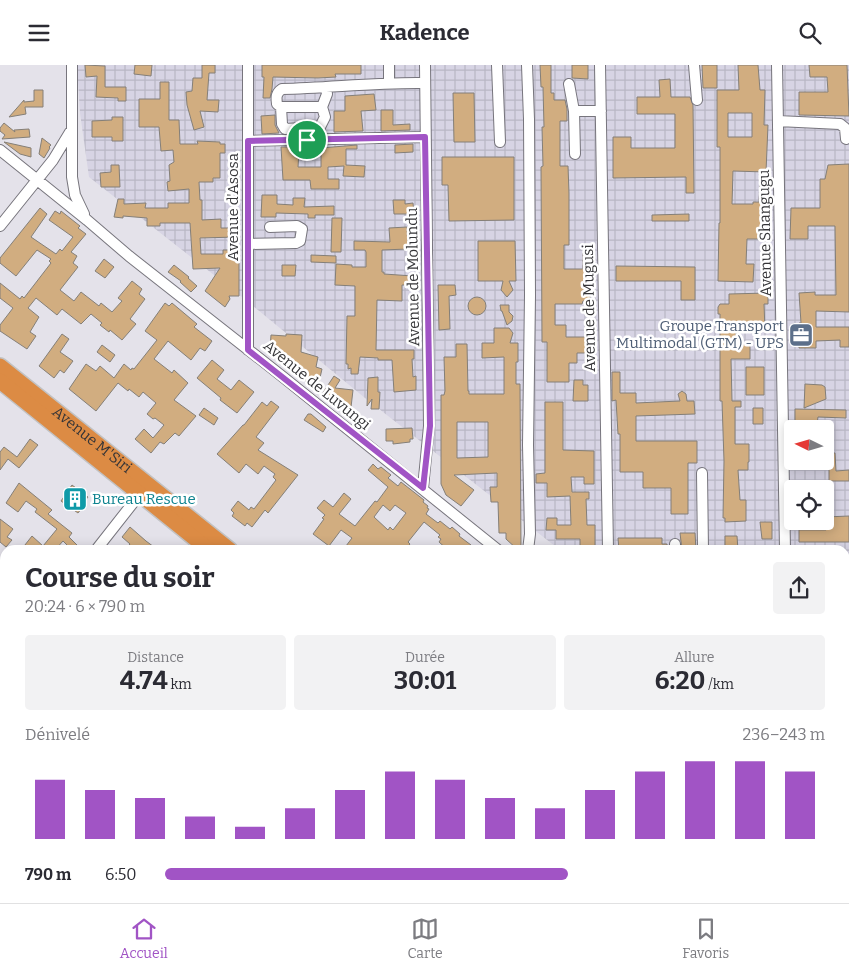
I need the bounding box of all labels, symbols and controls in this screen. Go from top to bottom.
icon: menu [25,19,53,47]
text: Kadence [379,19,470,46]
icon: search [796,19,824,47]
pin [286,119,328,161]
icon: arrive [293,126,321,154]
street label: Avenue d'Asosa [224,153,242,261]
street label: Avenue Shangugu [755,169,775,297]
street label: Avenue de Molundu [403,207,423,347]
street label: Avenue de Mugusi [579,243,599,372]
place label: Groupe Transport Multimodal (GTM) - UPS [616,317,785,352]
office icon: Groupe Transport Multimodal (GTM) - UPS [788,322,814,348]
street label: Avenue de Luvungi [260,336,375,434]
street label: Avenue M'Siri [49,403,136,477]
north arrow [784,420,834,470]
map controls [784,420,834,530]
button: locate [784,480,834,530]
building icon: Bureau Rescue [62,486,88,512]
place label: Bureau Rescue [92,490,196,508]
text: Course du soir [25,561,215,594]
button: share [773,562,825,614]
text: 20:24 · 6 × 790 m [25,597,145,616]
text: Distance [127,649,184,666]
text: Durée [405,649,445,666]
text: Allure [674,649,714,666]
text: 4.74 [120,666,168,696]
text: 30:01 [394,666,456,696]
text: 6:20 [655,666,705,696]
text: km [168,676,192,693]
text: /km [705,676,734,693]
text: Dénivelé [25,725,90,744]
text: 236–243 m [743,725,825,744]
text: 790 m [25,865,71,884]
text: 6:50 [105,865,137,884]
tab: Accueil [120,915,168,962]
tab: Carte [408,915,443,962]
tab: Favoris [682,915,729,962]

